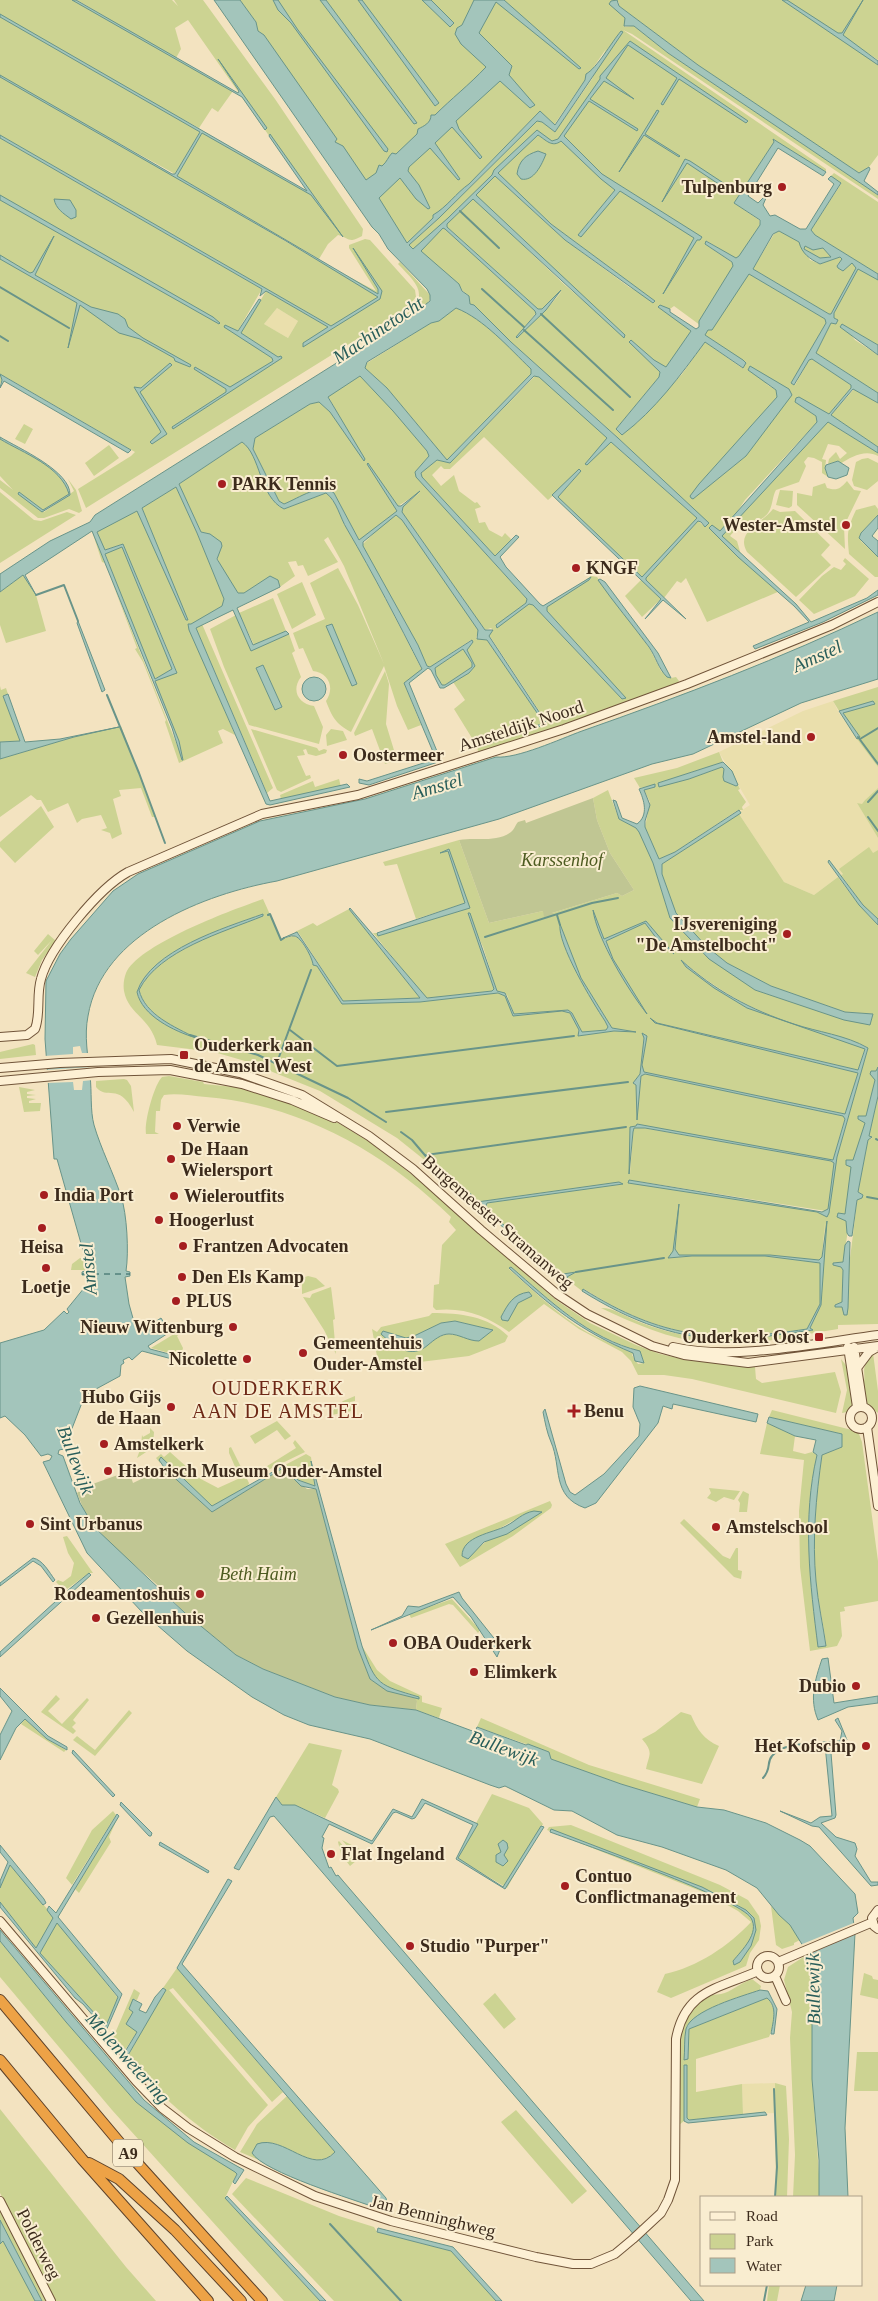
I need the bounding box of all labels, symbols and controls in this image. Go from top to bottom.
place label: Tulpenburg [682,177,772,197]
marker: Tulpenburg [776,181,788,193]
water label: Machinetocht [328,292,428,368]
place label: PARK Tennis [232,474,336,494]
marker: PARK Tennis [216,478,228,490]
place label: Wester-Amstel [723,515,836,535]
marker: Wester-Amstel [840,519,852,531]
place label: KNGF [586,558,638,578]
marker: KNGF [570,562,582,574]
water label: Amstel [787,636,845,677]
street label: Amsteldijk Noord [456,696,586,756]
place label: Amstel-land [707,727,801,747]
marker: Amstel-land [805,731,817,743]
place label: Oostermeer [353,745,444,765]
marker: Oostermeer [337,749,349,761]
water label: Amstel [407,769,465,804]
park label: Karssenhof [520,850,606,870]
place label: IJsvereniging "De Amstelbocht" [636,914,777,955]
marker: IJsvereniging "De Amstelbocht" [781,928,793,940]
place label: Ouderkerk aan de Amstel West [194,1035,313,1076]
marker: Ouderkerk aan de Amstel West [178,1049,190,1061]
place label: Verwie [187,1116,240,1136]
marker: Verwie [171,1120,183,1132]
place label: De Haan Wielersport [181,1139,273,1180]
street label: Burgemeester Stramanweg [418,1151,578,1293]
marker: De Haan Wielersport [165,1153,177,1165]
place label: India Port [54,1185,134,1205]
place label: Wieleroutfits [184,1186,284,1206]
marker: India Port [38,1189,50,1201]
marker: Wieleroutfits [168,1190,180,1202]
place label: Hoogerlust [169,1210,254,1230]
marker: Hoogerlust [153,1214,165,1226]
marker: Heisa [36,1222,48,1234]
place label: Frantzen Advocaten [193,1236,348,1256]
place label: Heisa [21,1237,64,1257]
marker: Frantzen Advocaten [177,1240,189,1252]
water label: Amstel [75,1242,101,1298]
marker: Loetje [40,1262,52,1274]
place label: Den Els Kamp [192,1267,304,1287]
marker: Den Els Kamp [176,1271,188,1283]
place label: Loetje [22,1277,70,1297]
place label: PLUS [186,1291,232,1311]
marker: PLUS [170,1295,182,1307]
place label: Nieuw Wittenburg [80,1317,223,1337]
marker: Nieuw Wittenburg [227,1321,239,1333]
place label: Ouderkerk Oost [682,1327,809,1347]
marker: Ouderkerk Oost [813,1331,825,1343]
place label: Gemeentehuis Ouder-Amstel [313,1333,422,1374]
marker: Gemeentehuis Ouder-Amstel [297,1347,309,1359]
place label: Nicolette [169,1349,237,1369]
marker: Nicolette [241,1353,253,1365]
district label: OUDERKERK AAN DE AMSTEL [192,1377,364,1422]
place label: Hubo Gijs de Haan [81,1387,161,1428]
marker: Hubo Gijs de Haan [165,1401,177,1413]
place label: Benu [584,1401,624,1421]
marker: Benu [568,1405,580,1417]
water label: Bullewijk [53,1423,99,1498]
place label: Amstelkerk [114,1434,204,1454]
marker: Amstelkerk [98,1438,110,1450]
place label: Historisch Museum Ouder-Amstel [118,1461,382,1481]
marker: Historisch Museum Ouder-Amstel [102,1465,114,1477]
place label: Sint Urbanus [40,1514,143,1534]
place label: Amstelschool [726,1517,828,1537]
marker: Sint Urbanus [24,1518,36,1530]
marker: Amstelschool [710,1521,722,1533]
park label: Beth Haim [219,1564,297,1584]
place label: Rodeamentoshuis [54,1584,190,1604]
marker: Rodeamentoshuis [194,1588,206,1600]
place label: Gezellenhuis [106,1608,204,1628]
marker: Gezellenhuis [90,1612,102,1624]
place label: OBA Ouderkerk [403,1633,532,1653]
marker: OBA Ouderkerk [387,1637,399,1649]
place label: Elimkerk [484,1662,557,1682]
marker: Elimkerk [468,1666,480,1678]
place label: Dubio [799,1676,846,1696]
marker: Dubio [850,1680,862,1692]
water label: Bullewijk [467,1726,542,1770]
place label: Het Kofschip [755,1736,856,1756]
marker: Het Kofschip [860,1740,872,1752]
place label: Flat Ingeland [341,1844,445,1864]
marker: Flat Ingeland [325,1848,337,1860]
place label: Contuo Conflictmanagement [575,1866,736,1907]
marker: Contuo Conflictmanagement [559,1880,571,1892]
place label: Studio "Purper" [420,1936,550,1956]
marker: Studio "Purper" [404,1940,416,1952]
water label: Bullewijk [802,1952,824,2025]
water label: Molenwetering [81,2007,174,2108]
road number: A9 [113,2140,143,2166]
street label: Jan Benninghweg [368,2191,498,2241]
legend [700,2196,863,2286]
street label: Polderweg [13,2205,65,2283]
text: Road [746,2208,778,2224]
text: Park [746,2233,774,2249]
text: Water [746,2258,781,2274]

